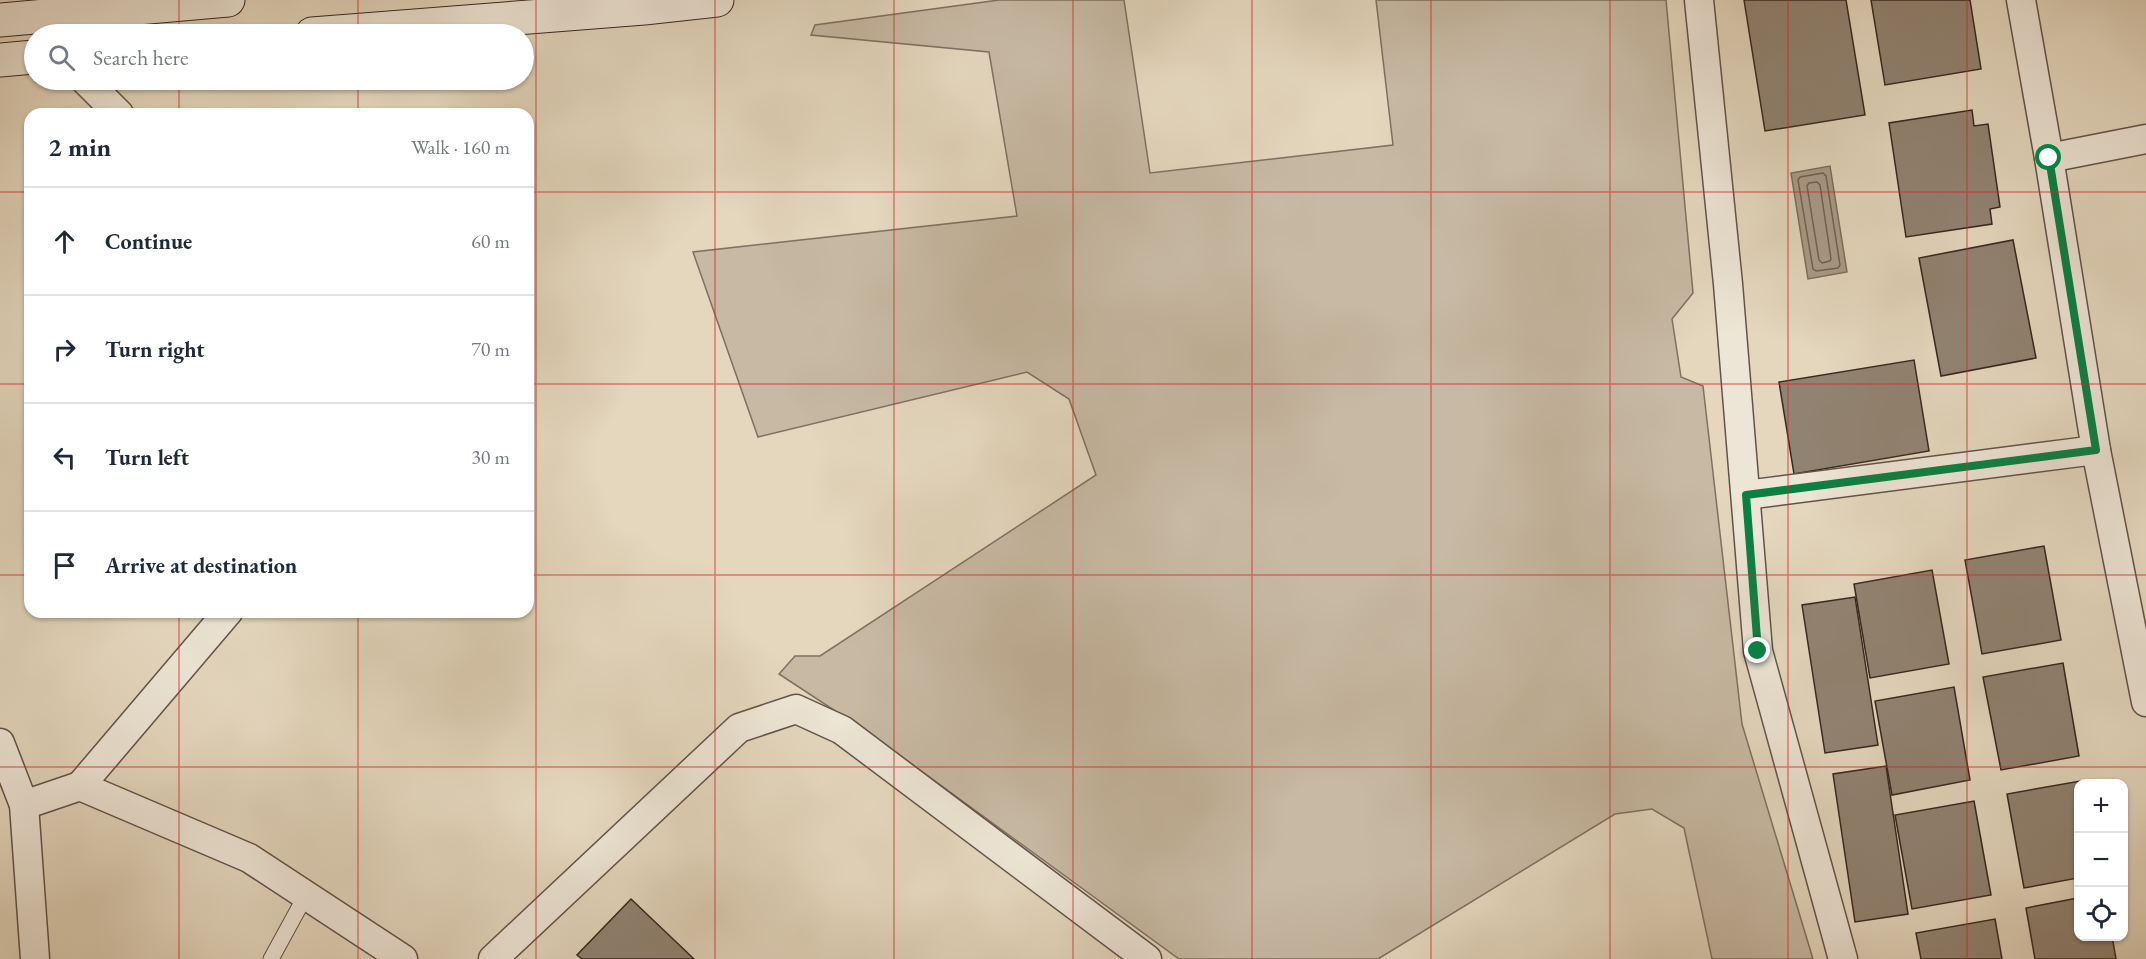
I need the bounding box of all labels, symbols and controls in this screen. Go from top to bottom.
search box [24,24,534,90]
icon: search [45,41,78,74]
text: Search here [93,43,188,72]
text: 2 min [48,130,111,164]
text: Walk · 160 m [411,134,510,160]
route start [2035,144,2061,170]
icon: ahead [48,225,81,258]
text: Continue [105,227,192,256]
text: 60 m [471,228,510,254]
icon: right [48,333,81,366]
text: Turn right [105,335,204,364]
text: 70 m [471,336,510,362]
icon: left [48,441,81,474]
text: Turn left [105,443,189,472]
text: 30 m [471,444,510,470]
icon: arrive [48,549,81,582]
text: Arrive at destination [105,551,297,580]
route end [1744,637,1770,663]
map controls [2074,779,2128,941]
button: + [2074,779,2128,833]
button: − [2074,833,2128,887]
button: locate [2074,887,2128,941]

